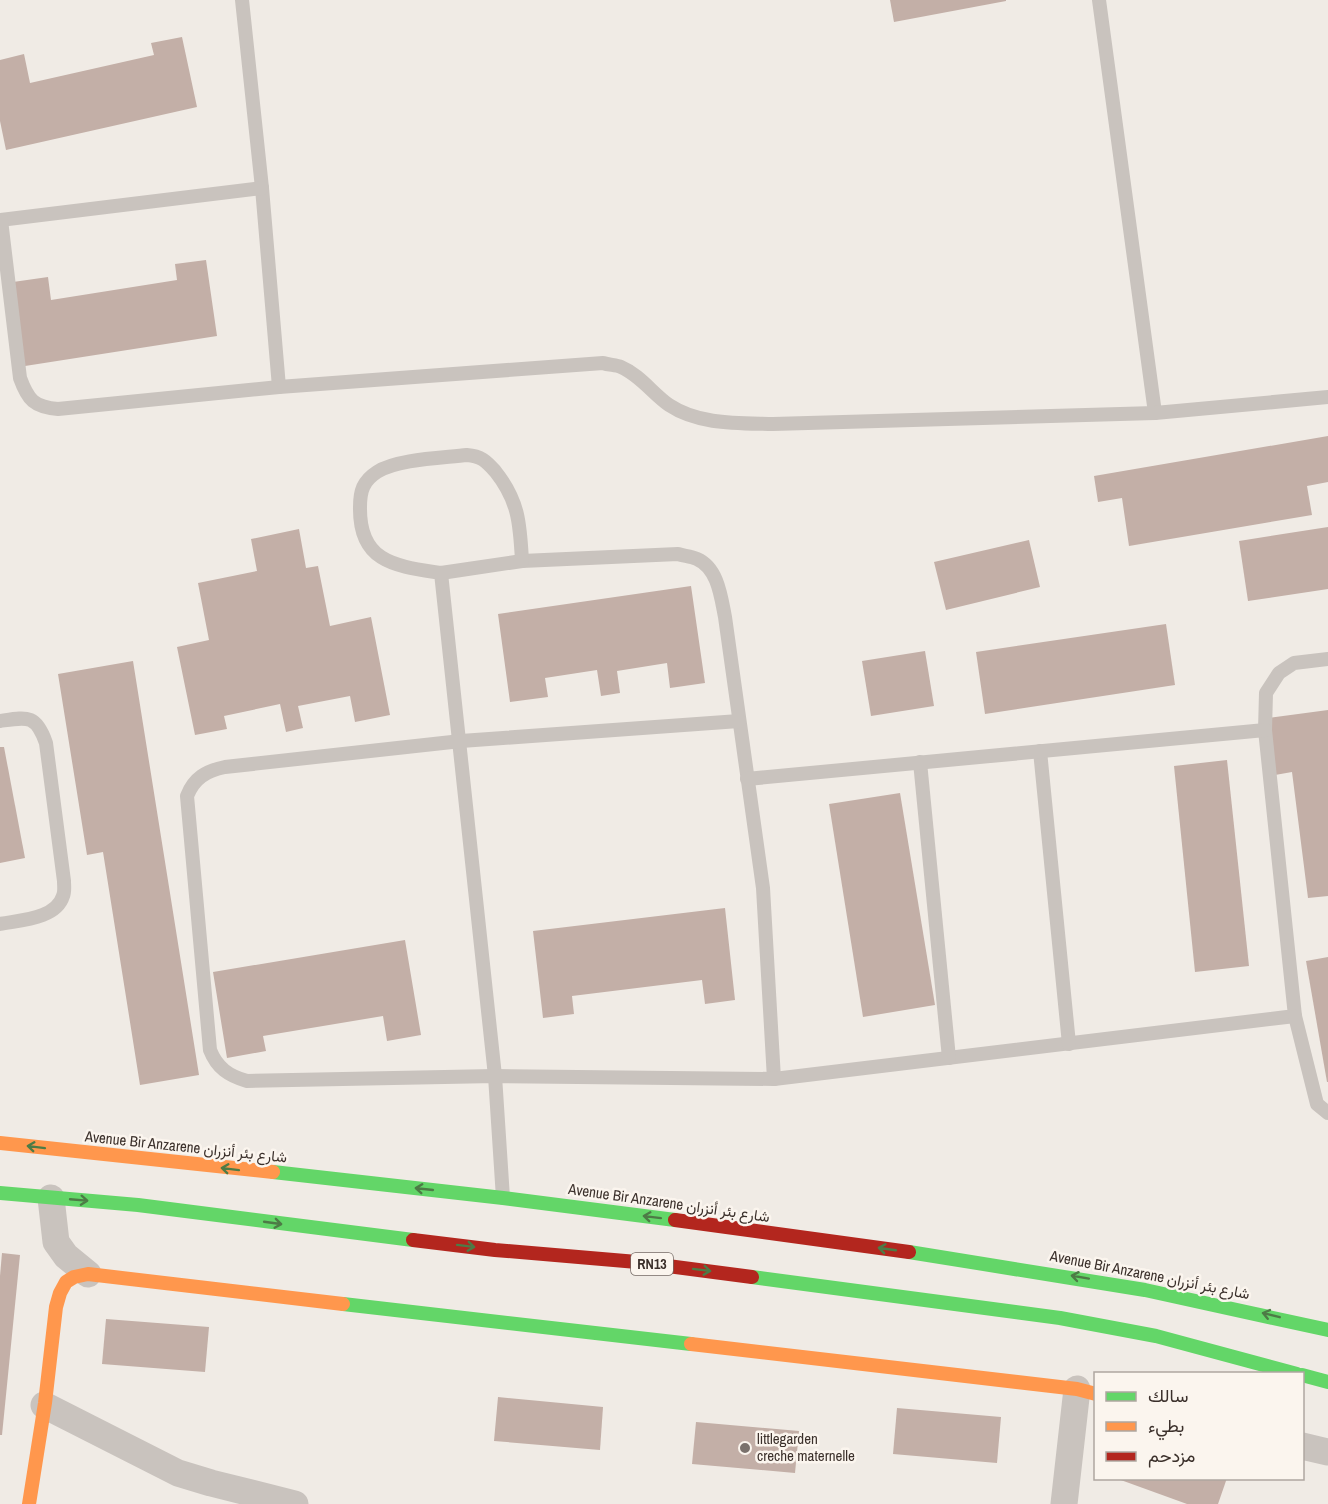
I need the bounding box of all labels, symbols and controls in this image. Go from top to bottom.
street label: Avenue Bir Anzarene شارع بئر أنزران [83,1125,288,1169]
one-way arrow [26,1141,46,1152]
one-way arrow [220,1163,240,1174]
street label: Avenue Bir Anzarene شارع بئر أنزران [566,1178,771,1228]
one-way arrow [414,1184,434,1195]
one-way arrow [69,1195,89,1206]
one-way arrow [643,1211,663,1222]
one-way arrow [262,1218,282,1229]
one-way arrow [456,1241,476,1252]
one-way arrow [878,1244,898,1255]
street label: Avenue Bir Anzarene شارع بئر أنزران [1047,1245,1252,1305]
road number: RN13 [631,1253,673,1275]
one-way arrow [692,1265,712,1276]
one-way arrow [1071,1272,1090,1283]
one-way arrow [1262,1309,1281,1321]
legend [1094,1372,1304,1480]
text: سالك [1148,1383,1188,1408]
text: بطيء [1148,1413,1184,1441]
place label: littlegarden creche maternelle [757,1428,855,1466]
marker: littlegarden creche maternelle [738,1441,752,1455]
text: مزدحم [1148,1443,1195,1468]

